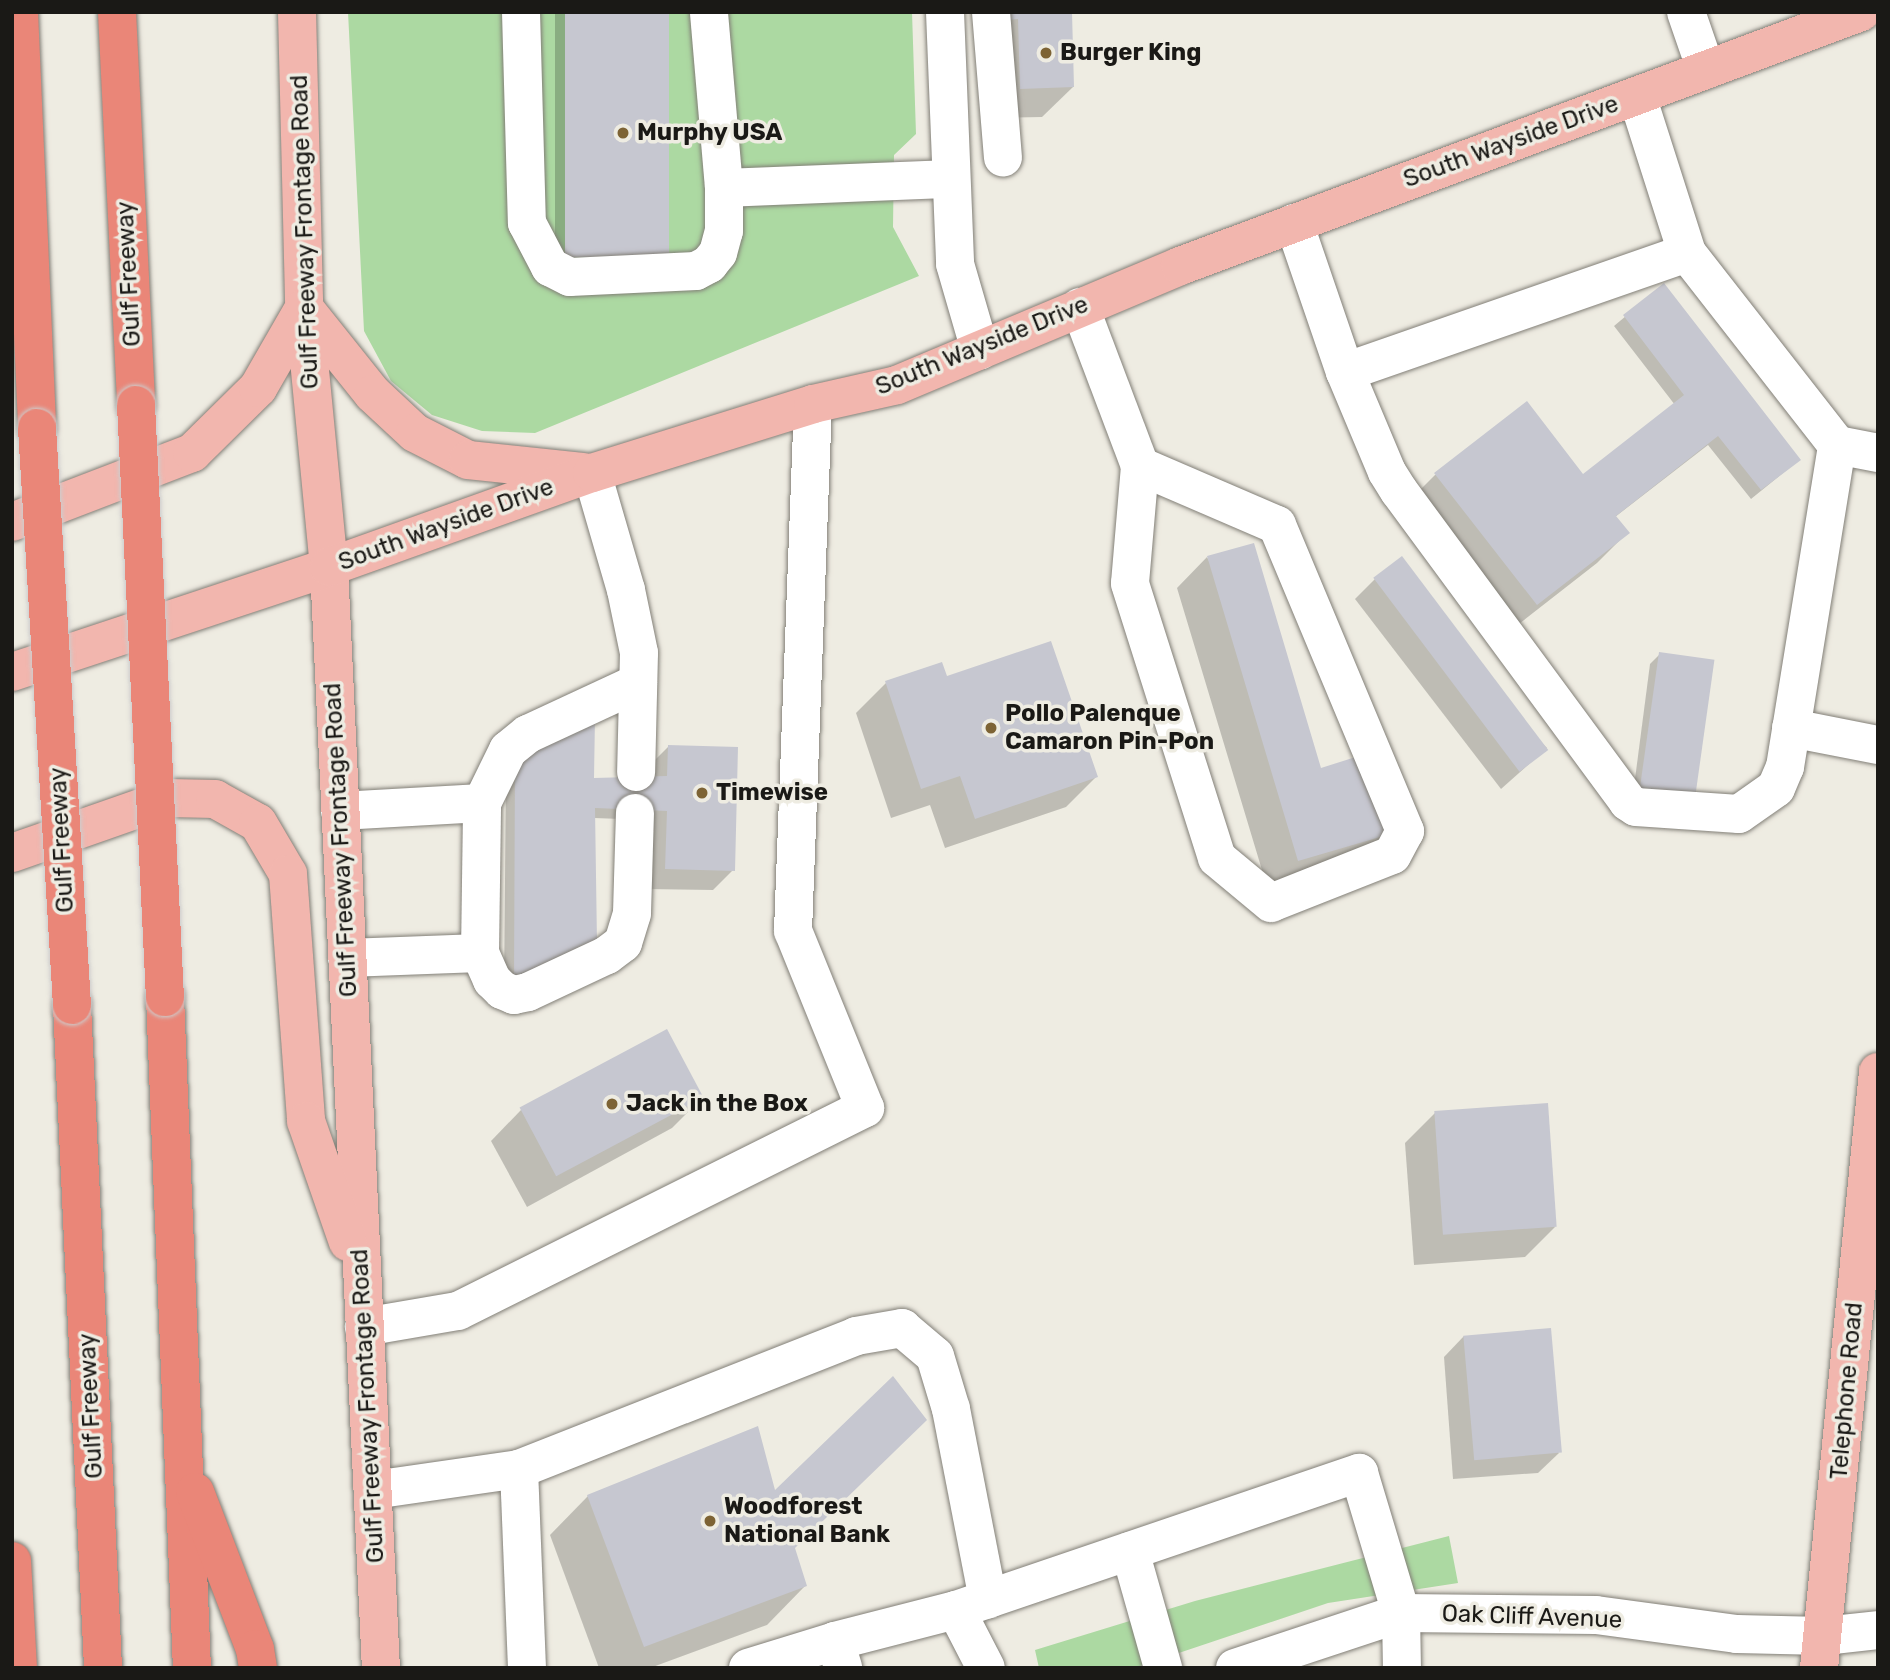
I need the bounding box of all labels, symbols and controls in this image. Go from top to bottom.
place label: Burger King [1060,39,1202,67]
marker: Burger King [1038,45,1054,61]
street label: Gulf Freeway Frontage Road [285,74,325,390]
street label: South Wayside Drive [1399,90,1623,194]
place label: Murphy USA [637,119,783,147]
marker: Murphy USA [615,125,631,141]
street label: Gulf Freeway [111,200,147,348]
street label: South Wayside Drive [871,290,1093,402]
street label: South Wayside Drive [334,473,558,577]
street label: Gulf Freeway Frontage Road [318,682,364,998]
place label: Pollo Palenque Camaron Pin-Pon [1005,700,1214,756]
marker: Pollo Palenque Camaron Pin-Pon [983,720,999,736]
street label: Gulf Freeway [44,766,80,914]
place label: Timewise [716,779,828,807]
marker: Timewise [694,785,710,801]
place label: Jack in the Box [626,1090,808,1118]
marker: Jack in the Box [604,1096,620,1112]
street label: Gulf Freeway Frontage Road [345,1248,391,1564]
street label: Telephone Road [1825,1301,1869,1481]
street label: Gulf Freeway [73,1332,109,1480]
place label: Woodforest National Bank [724,1493,890,1549]
marker: Woodforest National Bank [702,1513,718,1529]
street label: Oak Cliff Avenue [1441,1599,1623,1635]

